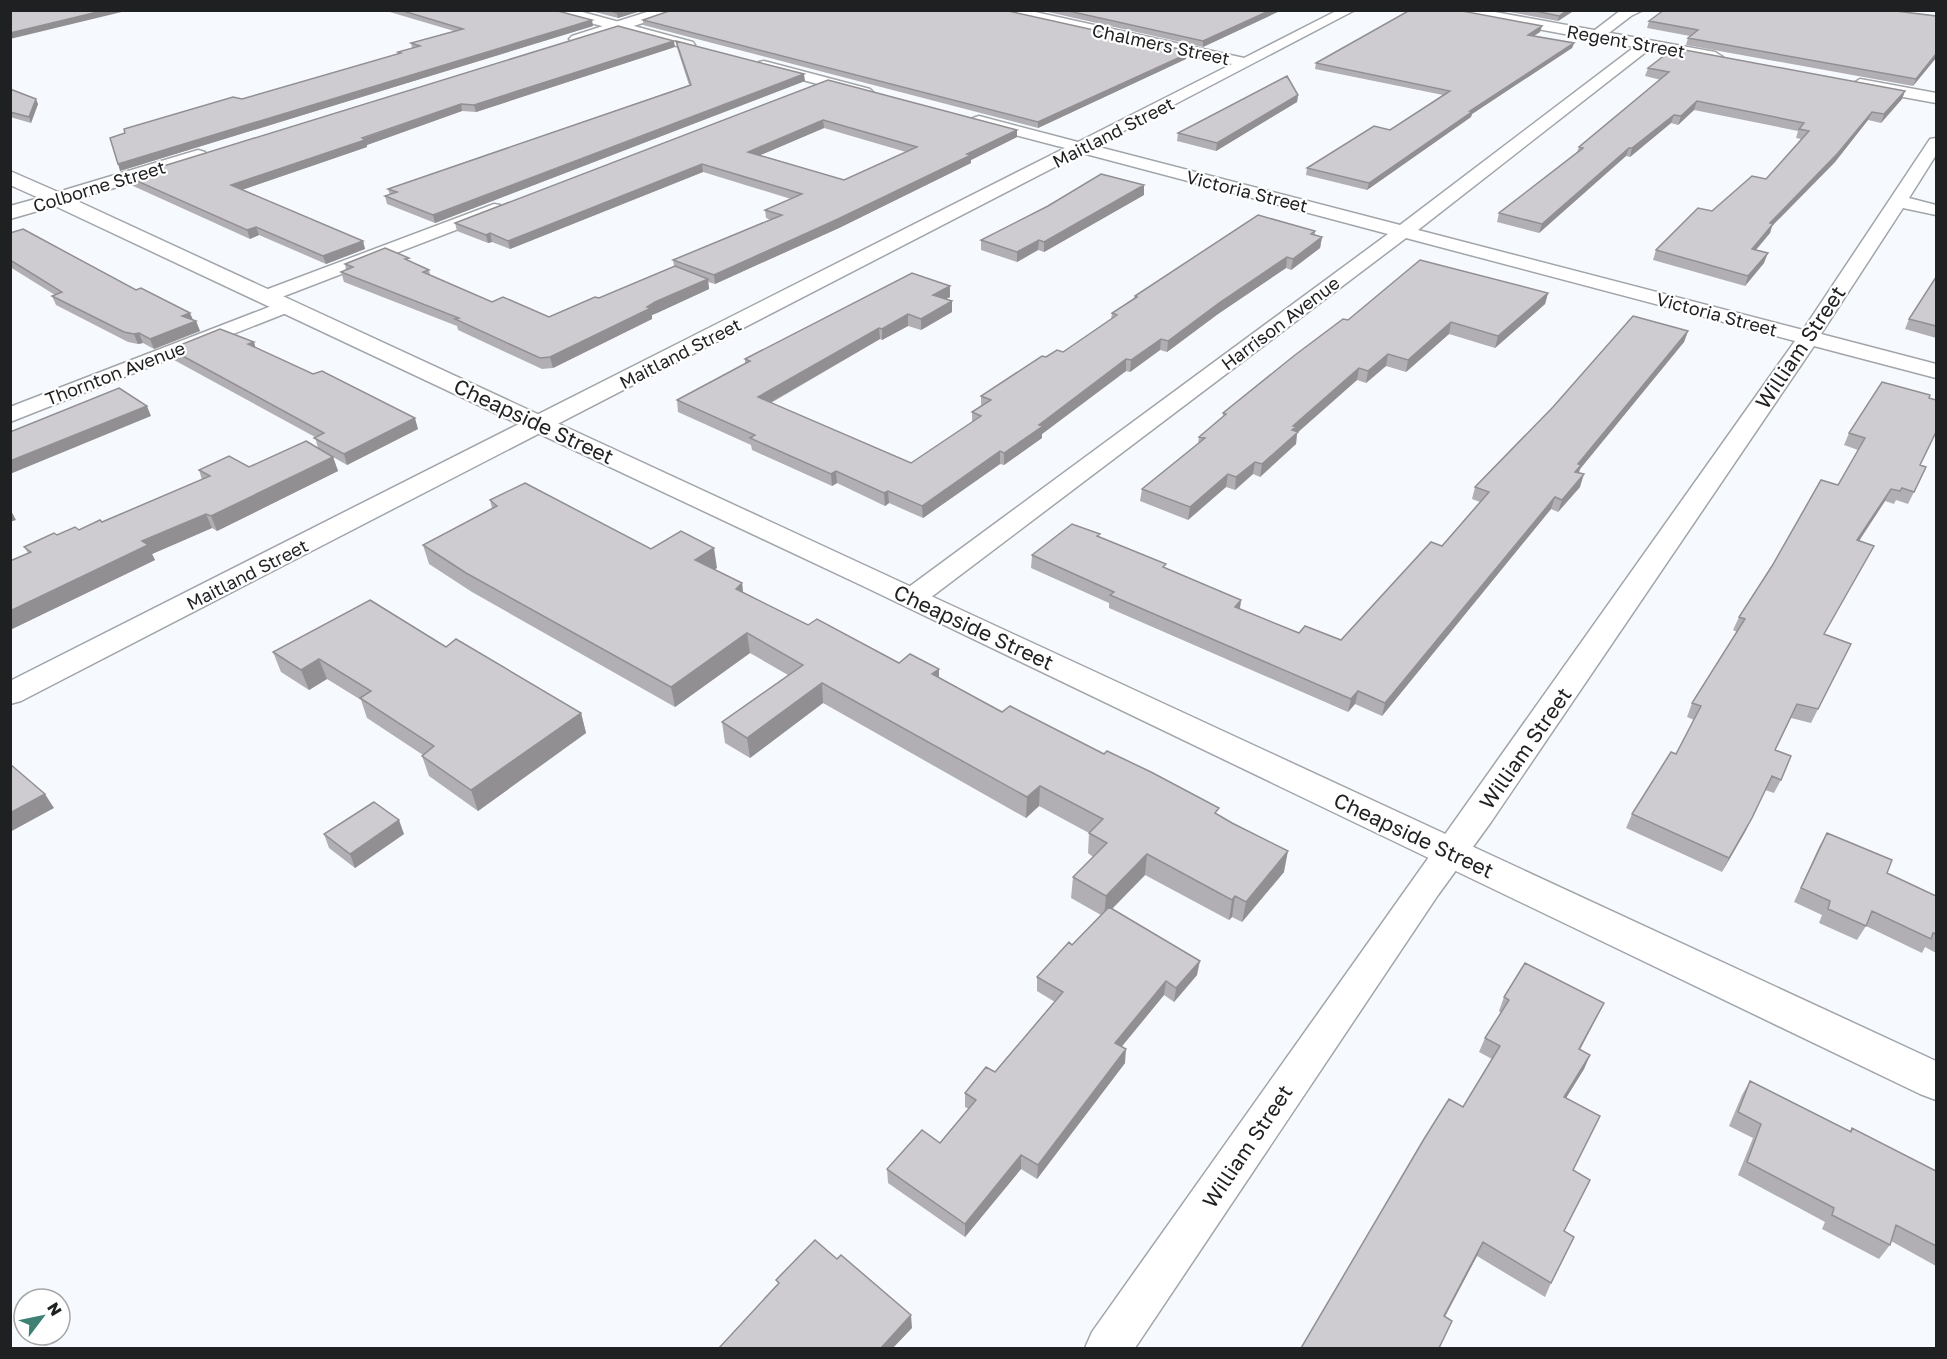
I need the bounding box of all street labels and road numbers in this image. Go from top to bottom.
street label: Chalmers Street [1090,19,1232,69]
street label: Regent Street [1565,20,1687,62]
street label: Maitland Street [1049,92,1177,172]
street label: Colborne Street [30,155,168,217]
street label: Victoria Street [1184,165,1310,217]
street label: Harrison Avenue [1217,271,1343,375]
street label: William Street [1749,281,1851,413]
street label: Victoria Street [1654,287,1780,341]
street label: Maitland Street [616,313,744,393]
street label: Thornton Avenue [42,336,188,410]
street label: Cheapside Street [450,373,618,469]
street label: Maitland Street [183,534,311,614]
street label: Cheapside Street [890,579,1058,675]
street label: William Street [1473,682,1577,814]
street label: Cheapside Street [1330,787,1498,883]
street label: William Street [1196,1080,1298,1212]

